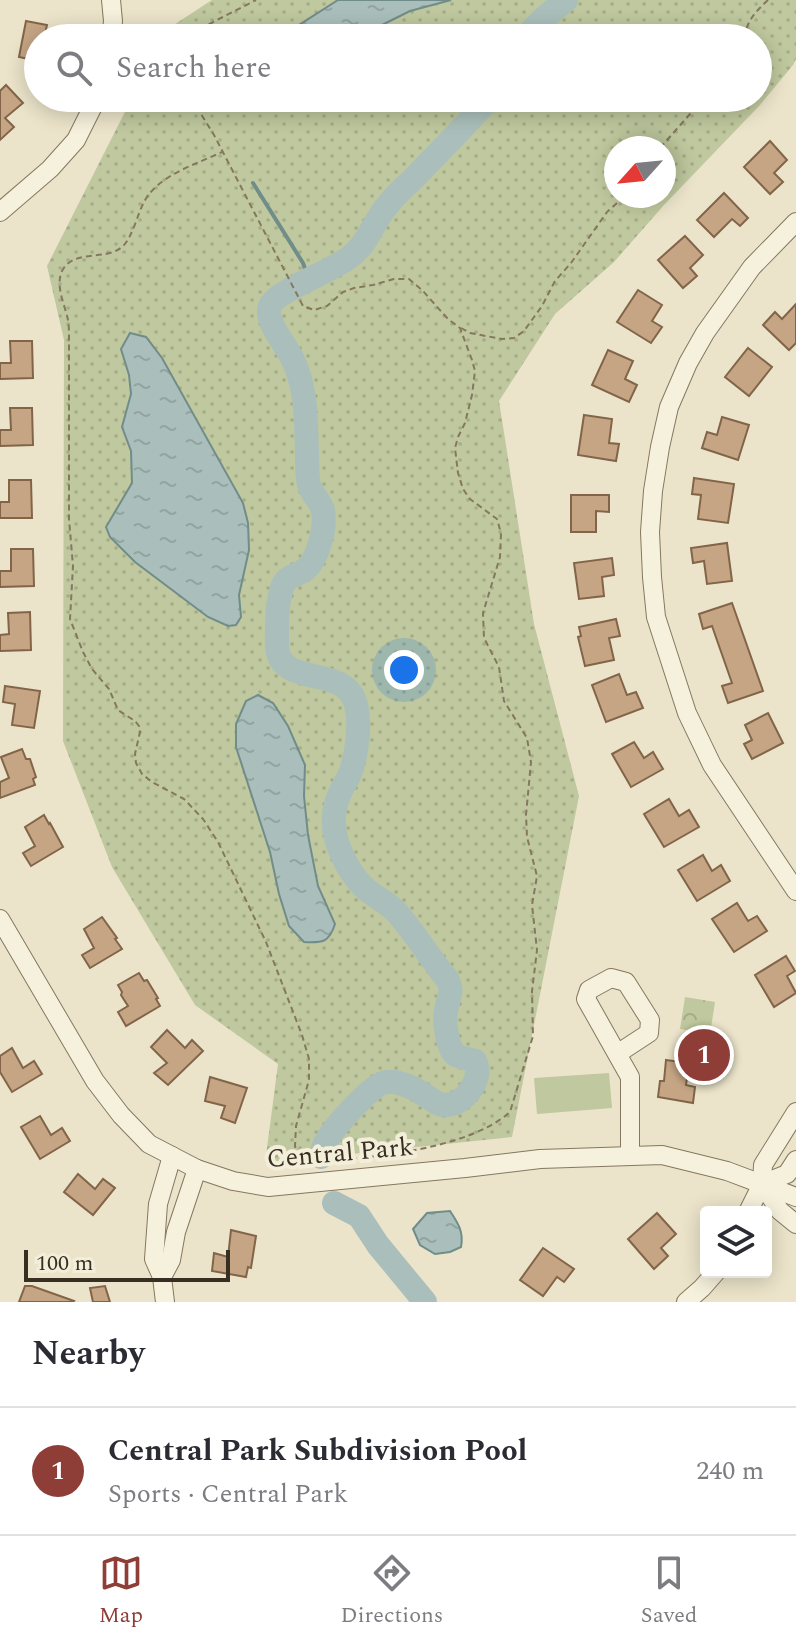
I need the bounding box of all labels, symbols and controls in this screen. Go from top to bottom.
search box [24,24,772,112]
text: Search here [116,45,272,91]
icon: search [52,46,96,90]
north arrow [604,136,676,208]
your location [384,650,424,690]
pin: 1 [678,1025,730,1085]
street label: Central Park [265,1127,415,1179]
map controls [700,1206,772,1278]
button: layers [700,1206,772,1278]
scale bar [24,1246,230,1282]
text: 100 m [36,1247,93,1280]
text: Nearby [32,1328,145,1380]
text: Central Park Subdivision Pool [108,1428,527,1474]
text: 1 [51,1451,65,1491]
text: 240 m [696,1451,764,1491]
text: Sports · Central Park [108,1474,348,1514]
tab: Map [99,1551,143,1632]
tab: Directions [341,1551,443,1632]
tab: Saved [641,1551,697,1632]

